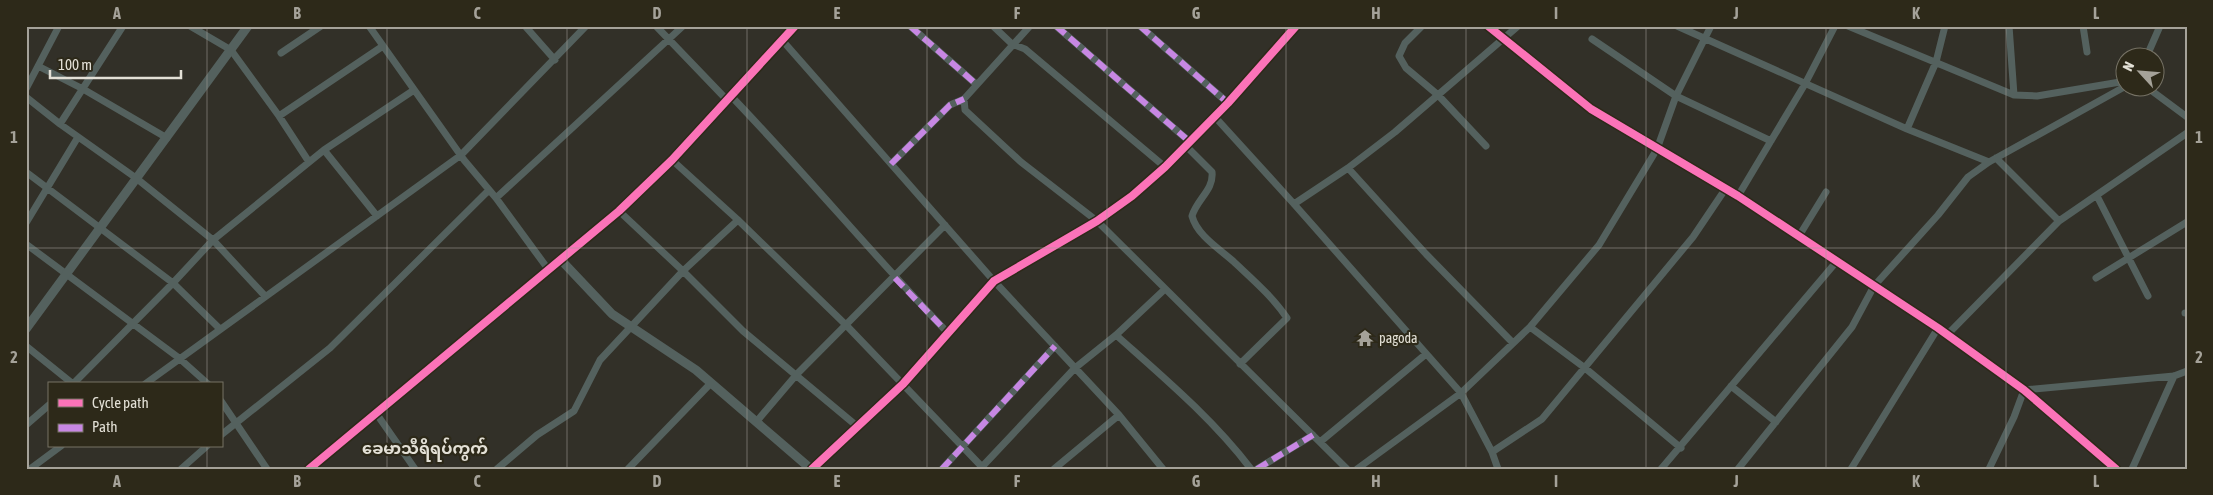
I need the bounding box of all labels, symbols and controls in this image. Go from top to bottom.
text: A [112,4,121,22]
text: B [293,4,301,22]
text: C [473,4,481,22]
text: D [653,4,662,22]
text: E [834,4,841,22]
text: F [1014,4,1021,22]
text: G [1192,4,1201,22]
text: H [1371,4,1381,22]
text: I [1554,4,1558,22]
text: J [1732,4,1739,22]
text: K [1912,4,1920,22]
text: L [2093,4,2100,22]
scale bar [50,48,181,80]
north arrow [2116,48,2166,98]
text: 100 m [58,56,92,73]
text: N [2119,59,2137,74]
text: 1 [10,128,18,146]
text: 1 [2195,128,2203,146]
temple icon: pagoda [1355,328,1375,348]
place label: pagoda [1379,330,1418,346]
text: 2 [10,348,18,366]
text: 2 [2195,348,2203,366]
legend [48,382,222,448]
text: Cycle path [92,394,149,411]
text: Path [92,418,118,435]
district label: ခေမာသီရိရပ်ကွက် [362,437,488,462]
text: A [112,472,121,490]
text: B [293,472,301,490]
text: C [473,472,481,490]
text: D [653,472,662,490]
text: E [834,472,841,490]
text: F [1014,472,1021,490]
text: G [1192,472,1201,490]
text: H [1371,472,1381,490]
text: I [1554,472,1558,490]
text: J [1732,472,1739,490]
text: K [1912,472,1920,490]
text: L [2093,472,2100,490]

